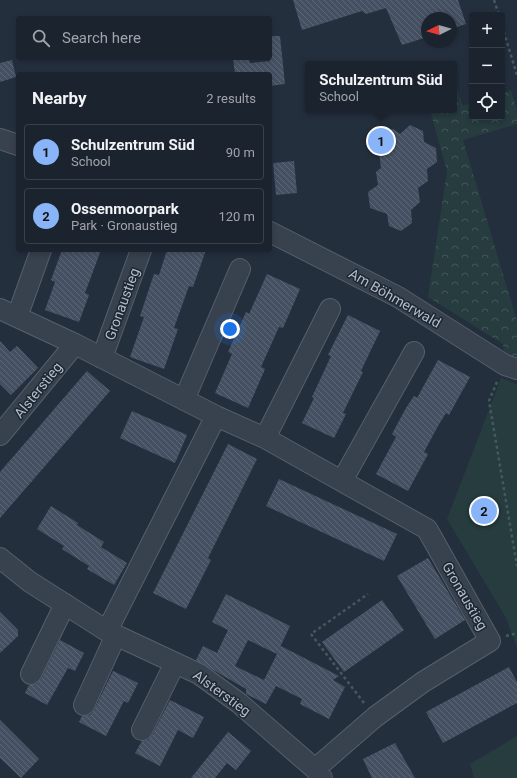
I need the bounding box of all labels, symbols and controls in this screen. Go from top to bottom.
north arrow [421,12,457,48]
map controls [469,12,505,120]
button: + [469,12,505,48]
search box [16,16,272,60]
icon: search [30,27,52,49]
text: Search here [62,29,141,47]
button: − [469,48,505,84]
popup [305,61,457,113]
text: Schulzentrum Süd [319,71,443,89]
button: locate [469,84,505,120]
text: Nearby [32,88,87,108]
text: School [319,89,359,104]
text: 2 results [206,91,256,106]
pin: 1 [368,126,394,156]
text: Schulzentrum Süd [71,136,195,154]
text: 1 [42,145,50,160]
text: 90 m [226,145,255,160]
text: School [71,154,111,169]
text: Ossenmoorpark [71,200,179,218]
text: 2 [42,209,50,224]
text: 120 m [218,209,255,224]
text: Park · Gronaustieg [71,218,177,233]
street label: Am Böhmerwald [346,265,444,331]
street label: Gronaustieg [102,266,142,342]
your location [220,319,240,339]
street label: Alsterstieg [11,359,65,421]
pin: 2 [471,496,497,526]
street label: Gronaustieg [439,559,491,633]
street label: Alsterstieg [190,667,254,719]

